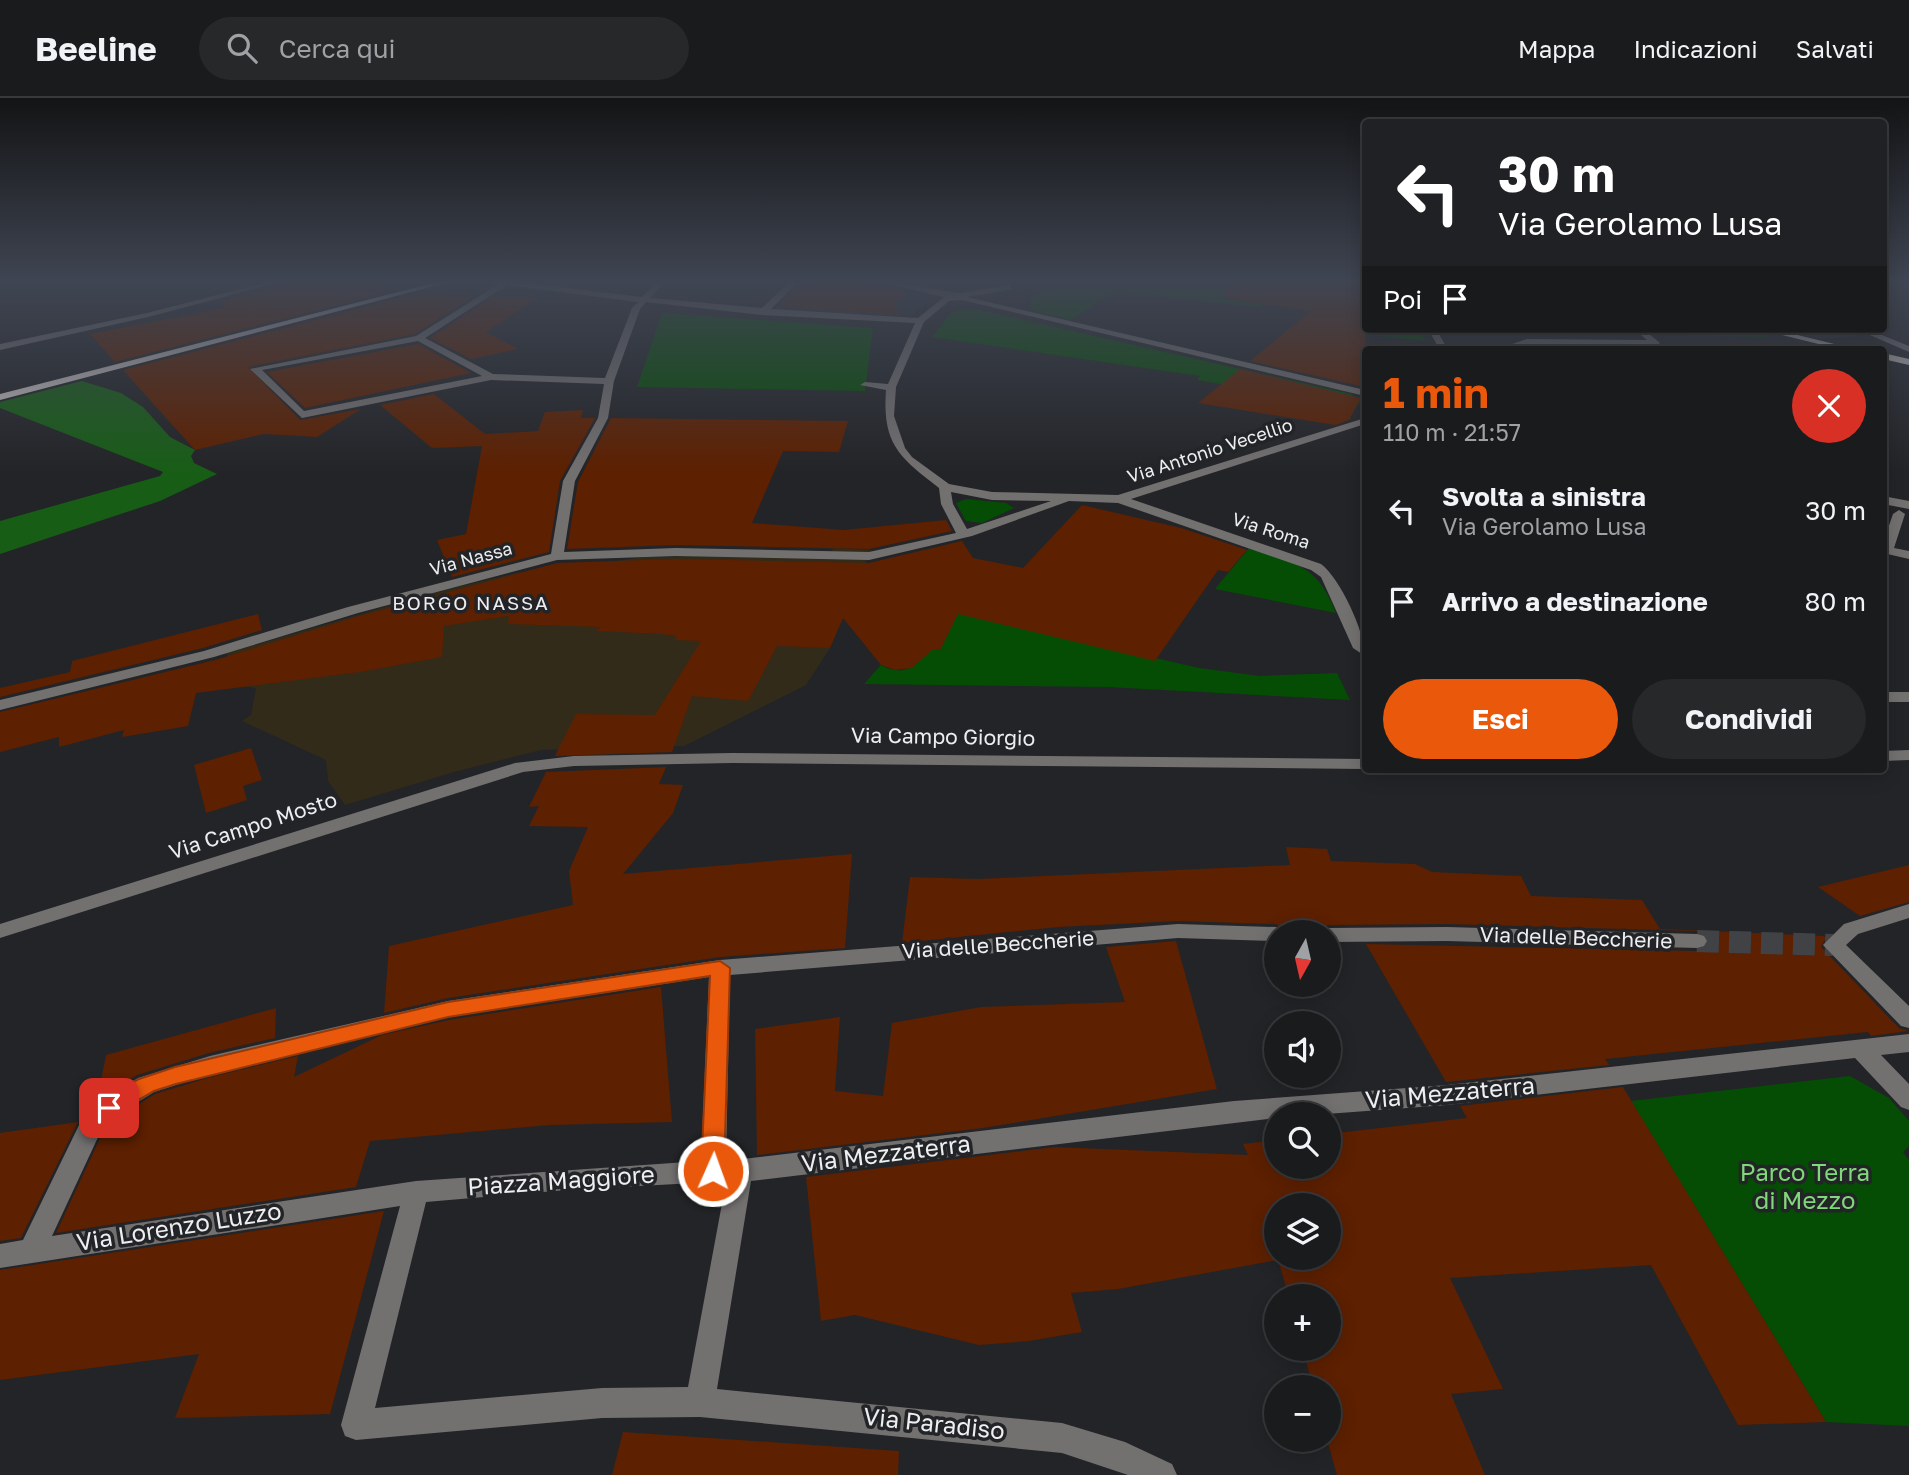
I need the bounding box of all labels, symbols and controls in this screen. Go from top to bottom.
search box [199,17,689,80]
text: Beeline [35,29,157,68]
icon: search [223,29,261,67]
text: Cerca qui [279,33,395,64]
text: Mappa [1518,34,1595,63]
text: Indicazioni [1633,34,1758,63]
text: Salvati [1796,34,1874,63]
text: 30 m [1498,144,1615,203]
icon: left [1383,147,1474,238]
text: Via Gerolamo Lusa [1498,204,1782,242]
icon: arrive [1436,280,1474,318]
text: Poi [1383,284,1422,315]
text: 1 min [1383,367,1489,417]
button: close [1792,369,1866,443]
street label: Via Antonio Vecellio [1124,413,1295,487]
text: 110 m · 21:57 [1383,418,1521,446]
text: Svolta a sinistra [1442,481,1646,512]
icon: left [1383,492,1421,530]
text: 30 m [1805,495,1866,526]
street label: Via Roma [1230,507,1313,553]
text: Via Gerolamo Lusa [1442,512,1646,540]
street label: Via Nassa [427,536,514,580]
icon: arrive [1383,583,1421,621]
text: Arrivo a destinazione [1442,586,1708,617]
text: 80 m [1805,586,1866,617]
district label: BORGO NASSA [392,591,550,614]
button: Esci [1383,679,1618,759]
button: Condividi [1632,679,1866,759]
street label: Via Campo Giorgio [851,721,1035,751]
street label: Via Campo Mosto [165,786,340,864]
north arrow [1264,920,1340,998]
map controls [1264,920,1341,1452]
street label: Via delle Beccherie [1479,921,1673,953]
street label: Via delle Beccherie [901,924,1095,964]
button: sound [1264,1011,1341,1088]
street label: Via Mezzaterra [1364,1070,1536,1113]
pin [79,1078,139,1138]
icon: arrive [90,1089,128,1127]
button: search [1264,1102,1341,1179]
street label: Via Mezzaterra [800,1128,972,1177]
position arrow [676,1134,750,1208]
park label: Parco Terra di Mezzo [1740,1157,1870,1214]
street label: Piazza Maggiore [466,1158,655,1201]
button: layers [1264,1193,1341,1270]
street label: Via Lorenzo Luzzo [74,1195,283,1256]
button: + [1264,1284,1341,1361]
button: − [1264,1375,1341,1452]
street label: Via Paradiso [862,1401,1006,1444]

